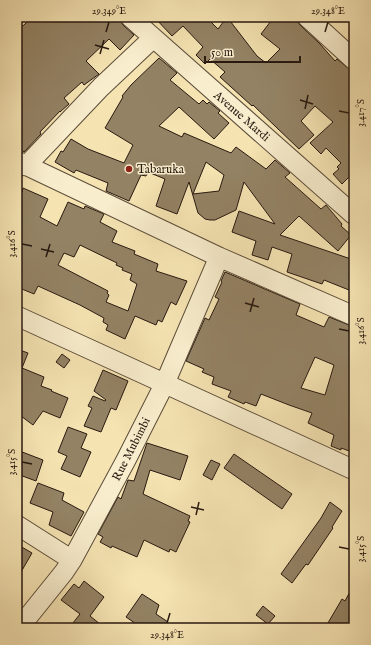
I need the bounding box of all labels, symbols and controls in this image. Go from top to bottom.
text: 29.349°E [92,5,126,18]
text: 29.348°E [311,5,345,18]
scale bar [205,38,300,64]
text: 50 m [211,45,233,60]
street label: Avenue Mardi [210,87,273,145]
text: 3.417°S [355,99,368,127]
place label: Tabaruka [137,162,185,177]
marker: Tabaruka [124,164,134,174]
text: 3.416°S [6,230,19,258]
text: 3.416°S [355,317,368,345]
street label: Rue Mubimbi [109,415,154,483]
text: 3.415°S [6,449,19,475]
text: 3.415°S [355,536,368,562]
text: 29.348°E [150,629,184,642]

